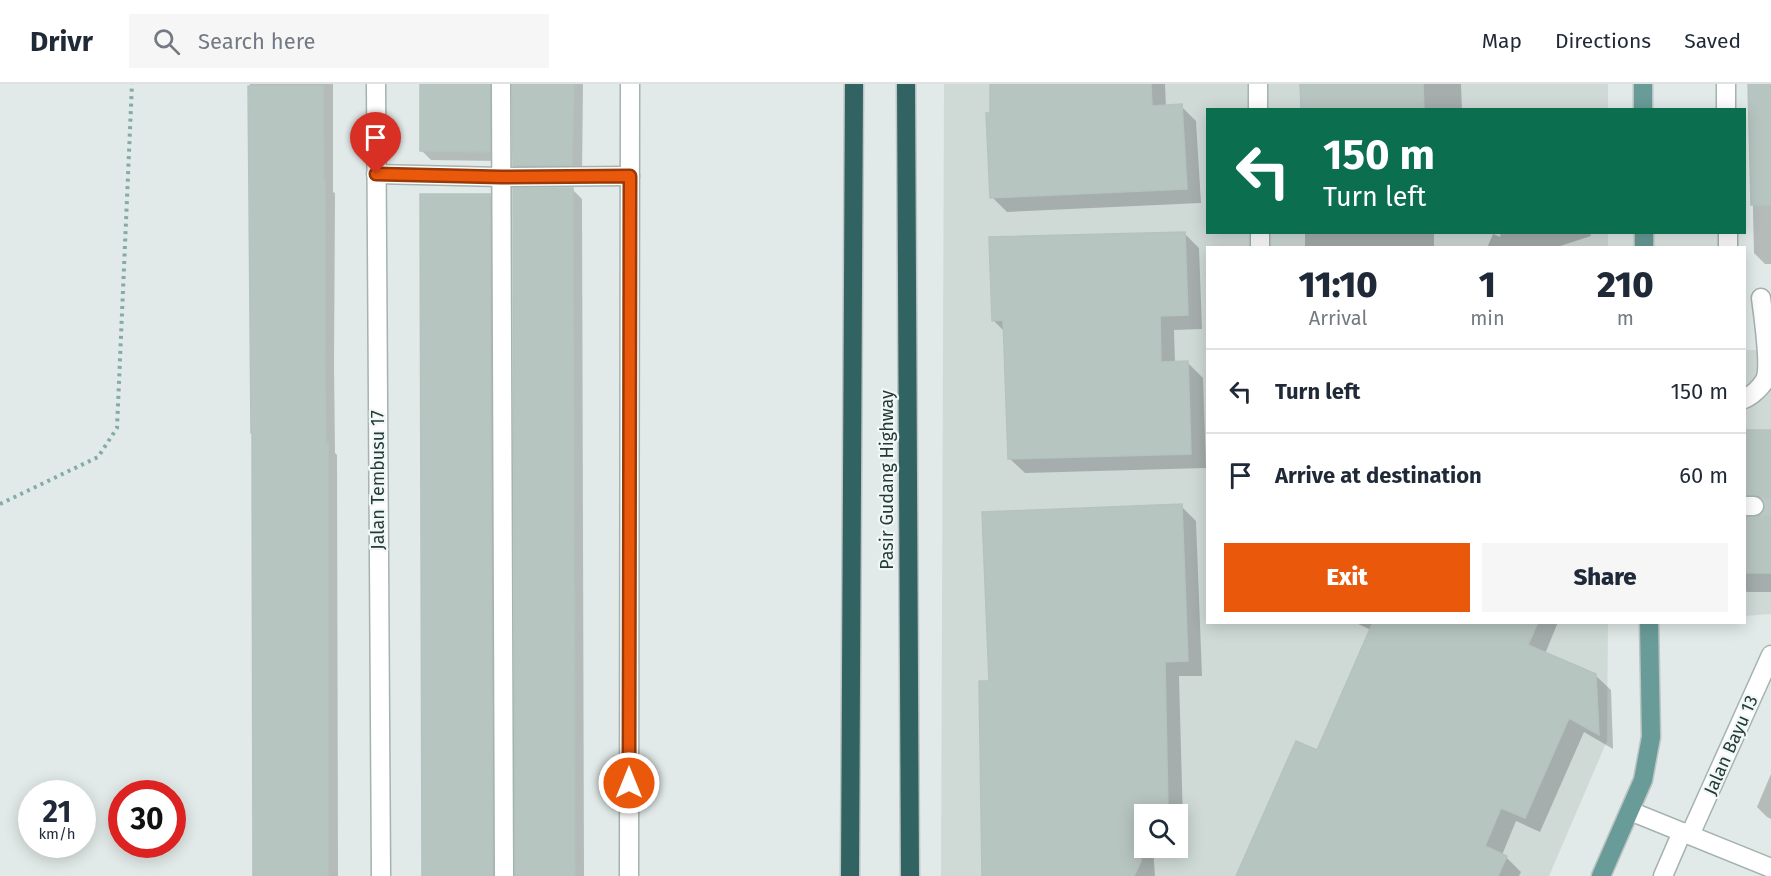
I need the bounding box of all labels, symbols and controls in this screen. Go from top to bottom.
search box [129,14,549,68]
text: Drivr [30,25,93,58]
icon: search [150,25,183,58]
text: Search here [198,28,315,55]
text: Map [1482,28,1522,54]
text: Directions [1555,28,1651,54]
text: Saved [1684,28,1741,54]
pin [350,112,401,174]
icon: arrive [359,121,392,154]
text: 150 m [1323,130,1435,180]
icon: left [1224,132,1302,210]
text: Turn left [1323,181,1426,213]
text: 11:10 [1298,263,1378,307]
text: 1 [1479,263,1496,307]
text: 210 [1597,263,1654,307]
text: Arrival [1309,306,1367,330]
text: min [1470,306,1505,330]
text: m [1617,306,1634,330]
icon: left [1224,375,1257,408]
text: Turn left [1275,378,1360,405]
text: 150 m [1670,378,1728,405]
street label: Pasir Gudang Highway [876,390,898,570]
street label: Jalan Tembusu 17 [367,410,389,550]
icon: arrive [1224,459,1257,492]
text: Arrive at destination [1275,462,1482,489]
text: 60 m [1679,462,1728,489]
button: Exit [1224,543,1470,612]
button: Share [1482,543,1728,612]
street label: Jalan Bayu 13 [1699,692,1763,798]
position arrow [597,751,661,815]
speed limit sign: 30 [108,780,186,858]
text: 21 [43,794,71,830]
map controls [1134,804,1188,858]
button: search [1134,804,1188,858]
text: km/h [38,825,76,843]

